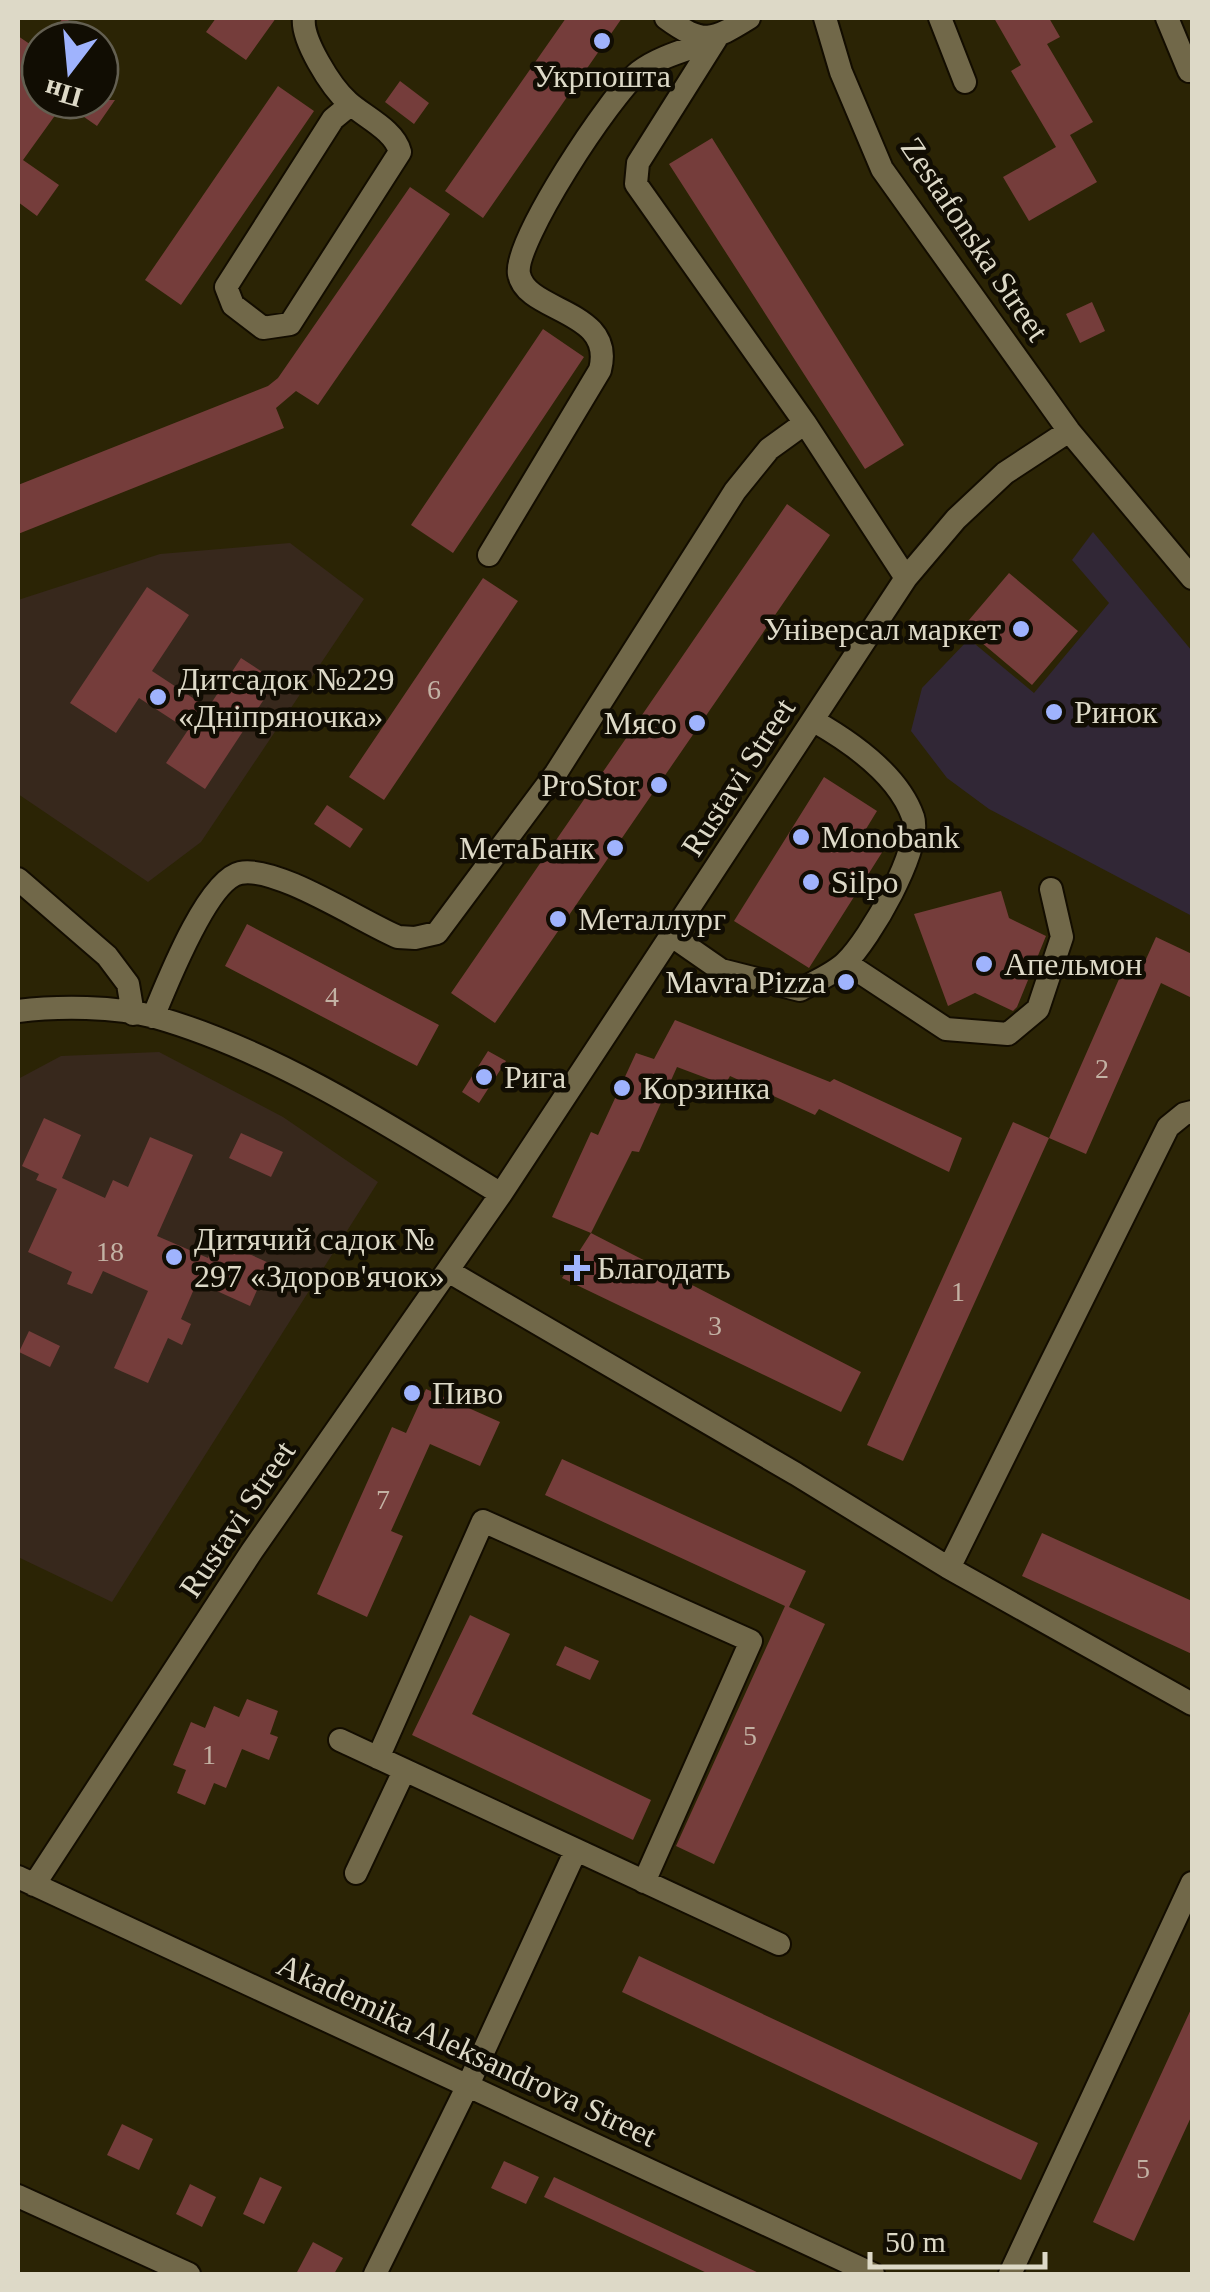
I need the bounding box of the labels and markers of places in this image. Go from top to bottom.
marker: Укрпошта [591,30,613,52]
place label: Укрпошта [533,58,671,94]
place label: Універсал маркет [764,611,1001,647]
marker: Універсал маркет [1010,618,1032,640]
place label: Дитсадок №229 «Дніпряночка» [178,661,394,734]
marker: Дитсадок №229 «Дніпряночка» [147,686,169,708]
place label: Ринок [1074,694,1158,730]
marker: Ринок [1043,701,1065,723]
place label: Мясо [604,705,677,741]
marker: Мясо [686,712,708,734]
place label: ProStor [541,767,639,803]
marker: ProStor [648,774,670,796]
place label: Monobank [821,819,960,855]
marker: Monobank [790,826,812,848]
place label: МетаБанк [459,830,595,866]
marker: МетаБанк [604,837,626,859]
place label: Silpo [831,864,899,900]
marker: Silpo [800,871,822,893]
place label: Металлург [578,901,726,937]
marker: Металлург [547,908,569,930]
place label: Апельмон [1004,946,1142,982]
marker: Апельмон [973,953,995,975]
place label: Mavra Pizza [665,964,826,1000]
marker: Mavra Pizza [835,971,857,993]
place label: Рига [504,1059,566,1095]
marker: Рига [473,1066,495,1088]
place label: Корзинка [642,1070,770,1106]
marker: Корзинка [611,1077,633,1099]
place label: Дитячий садок № 297 «Здоров'ячок» [194,1221,445,1294]
marker: Дитячий садок № 297 «Здоров'ячок» [163,1246,185,1268]
place label: Благодать [597,1250,731,1286]
marker: Благодать [566,1257,588,1279]
place label: Пиво [432,1375,503,1411]
marker: Пиво [401,1382,423,1404]

